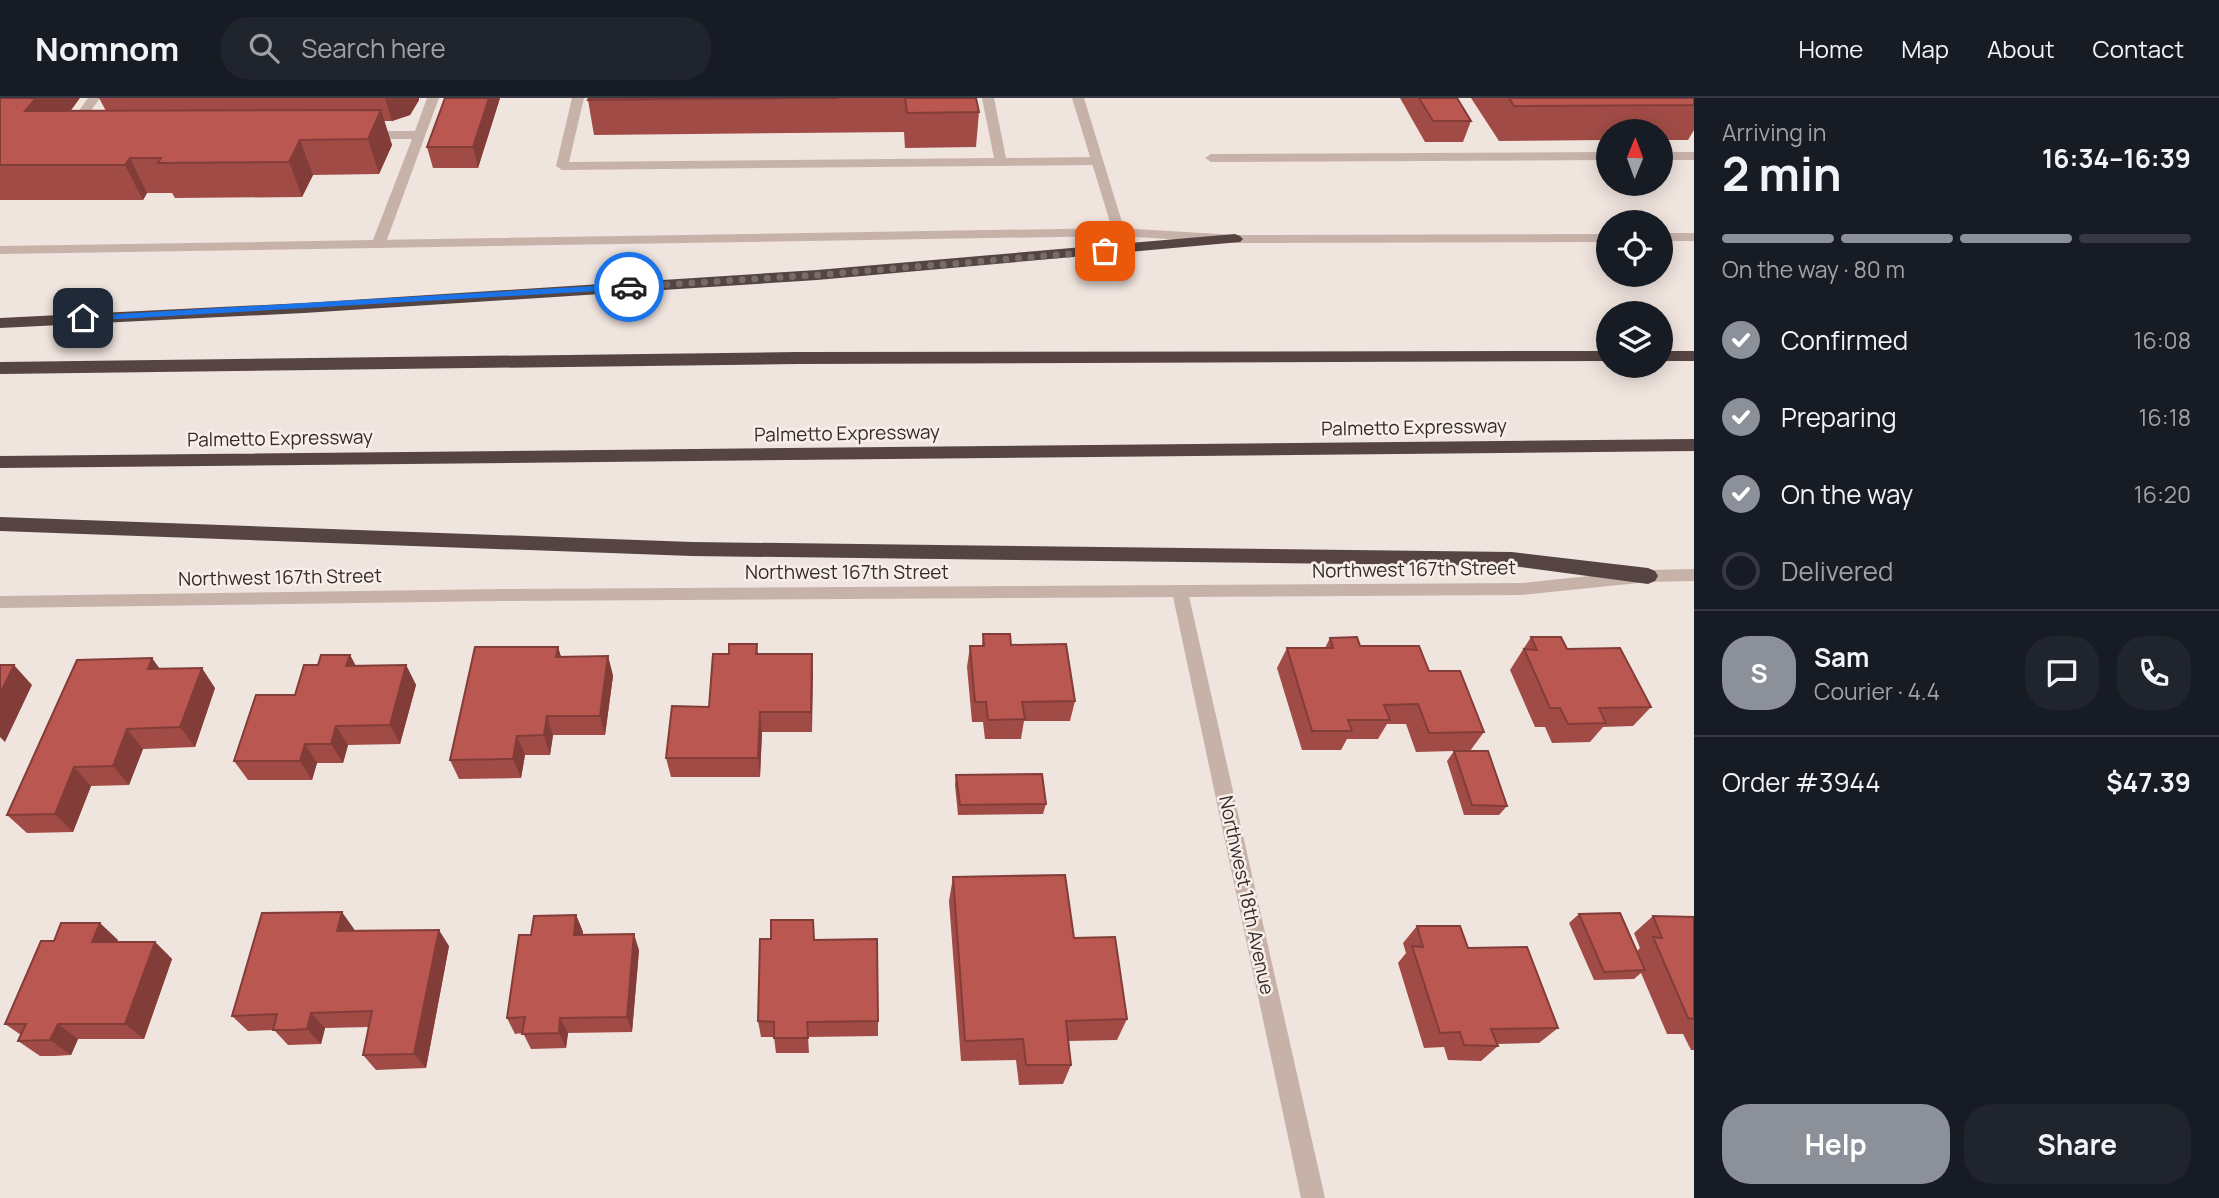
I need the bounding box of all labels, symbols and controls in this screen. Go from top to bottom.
search box [221,17,711,80]
text: Nomnom [35,26,179,71]
icon: search [245,29,283,67]
text: Search here [301,30,446,66]
text: Home [1798,32,1863,65]
text: Map [1901,32,1949,65]
text: About [1987,32,2055,65]
text: Contact [2093,32,2184,65]
text: Arriving in [1722,116,1827,148]
north arrow [1596,119,1673,196]
map controls [1596,119,1673,378]
text: 16:34–16:39 [2042,140,2191,176]
text: 2 min [1722,142,1842,205]
button: locate [1596,210,1673,287]
pin [1075,221,1135,281]
icon: bag [1086,232,1124,270]
courier [594,252,664,322]
text: On the way · 80 m [1722,253,1905,285]
icon: car [610,268,648,306]
pin [53,288,113,348]
icon: home [64,299,102,337]
button: layers [1596,301,1673,378]
icon: check [1722,321,1760,359]
text: Confirmed [1781,322,1908,358]
text: 16:08 [2134,324,2191,356]
icon: check [1722,398,1760,436]
text: Preparing [1781,399,1897,435]
text: 16:18 [2139,401,2191,433]
street label: Palmetto Expressway [1321,412,1507,442]
street label: Palmetto Expressway [754,418,940,448]
street label: Palmetto Expressway [187,423,373,453]
icon: check [1722,475,1760,513]
text: On the way [1781,476,1913,512]
text: 16:20 [2134,478,2191,510]
text: Delivered [1781,553,1893,589]
street label: Northwest 167th Street [1312,554,1516,584]
street label: Northwest 167th Street [745,559,949,585]
street label: Northwest 167th Street [178,562,382,592]
button: chat [2025,636,2099,710]
button: phone [2117,636,2191,710]
text: Sam [1814,639,1869,675]
text: S [1750,655,1768,691]
text: Courier · 4.4 [1814,675,1940,707]
text: Order #3944 [1722,764,1880,800]
text: $47.39 [2106,764,2191,800]
street label: Northwest 18th Avenue [1213,793,1281,997]
button: Help [1722,1104,1950,1184]
button: Share [1964,1104,2191,1184]

